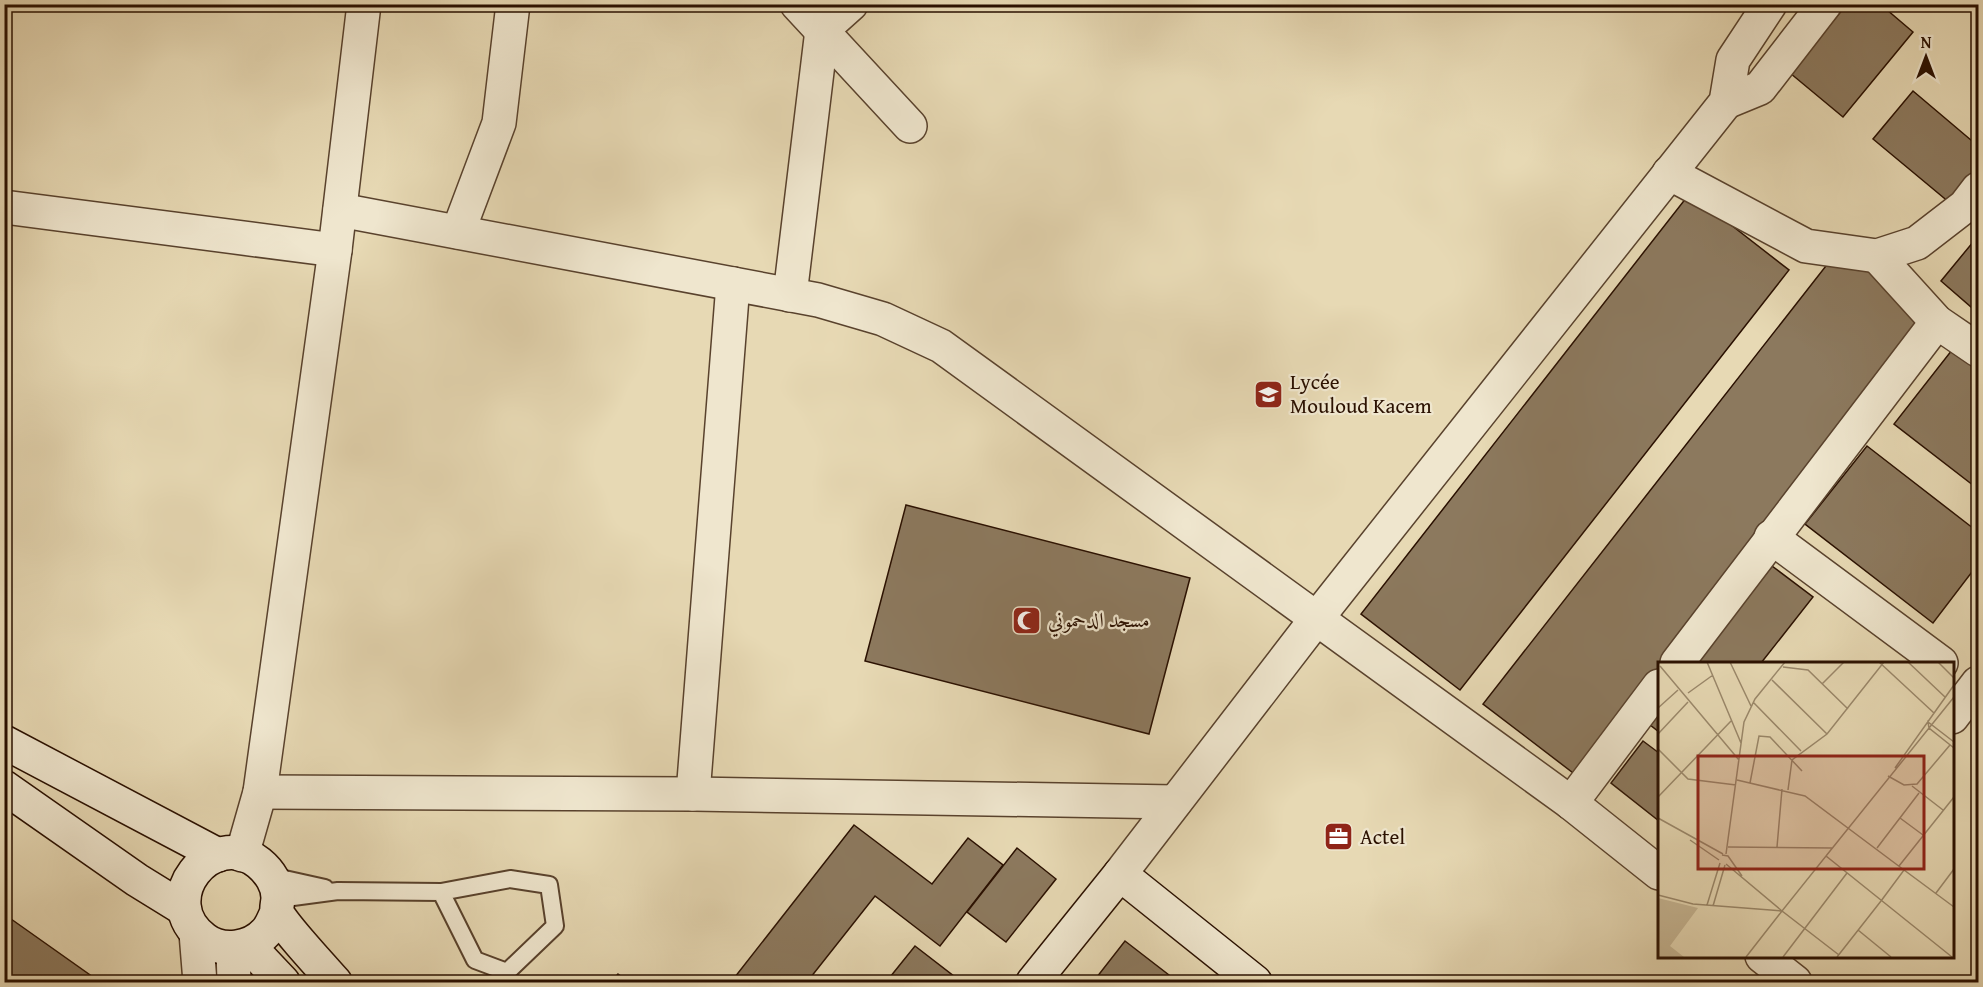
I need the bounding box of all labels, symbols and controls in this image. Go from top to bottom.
north arrow [1896,27,1956,87]
text: N [1921,30,1932,54]
place label: Lycée Mouloud Kacem [1290,366,1432,421]
school or university icon: Lycée Mouloud Kacem [1253,378,1285,410]
mosque icon: مسجد الدحموني [1011,604,1043,636]
place label: مسجد الدحموني [1048,604,1150,637]
inset map [1658,662,1953,957]
office icon: Actel [1323,821,1355,853]
place label: Actel [1360,821,1405,852]

